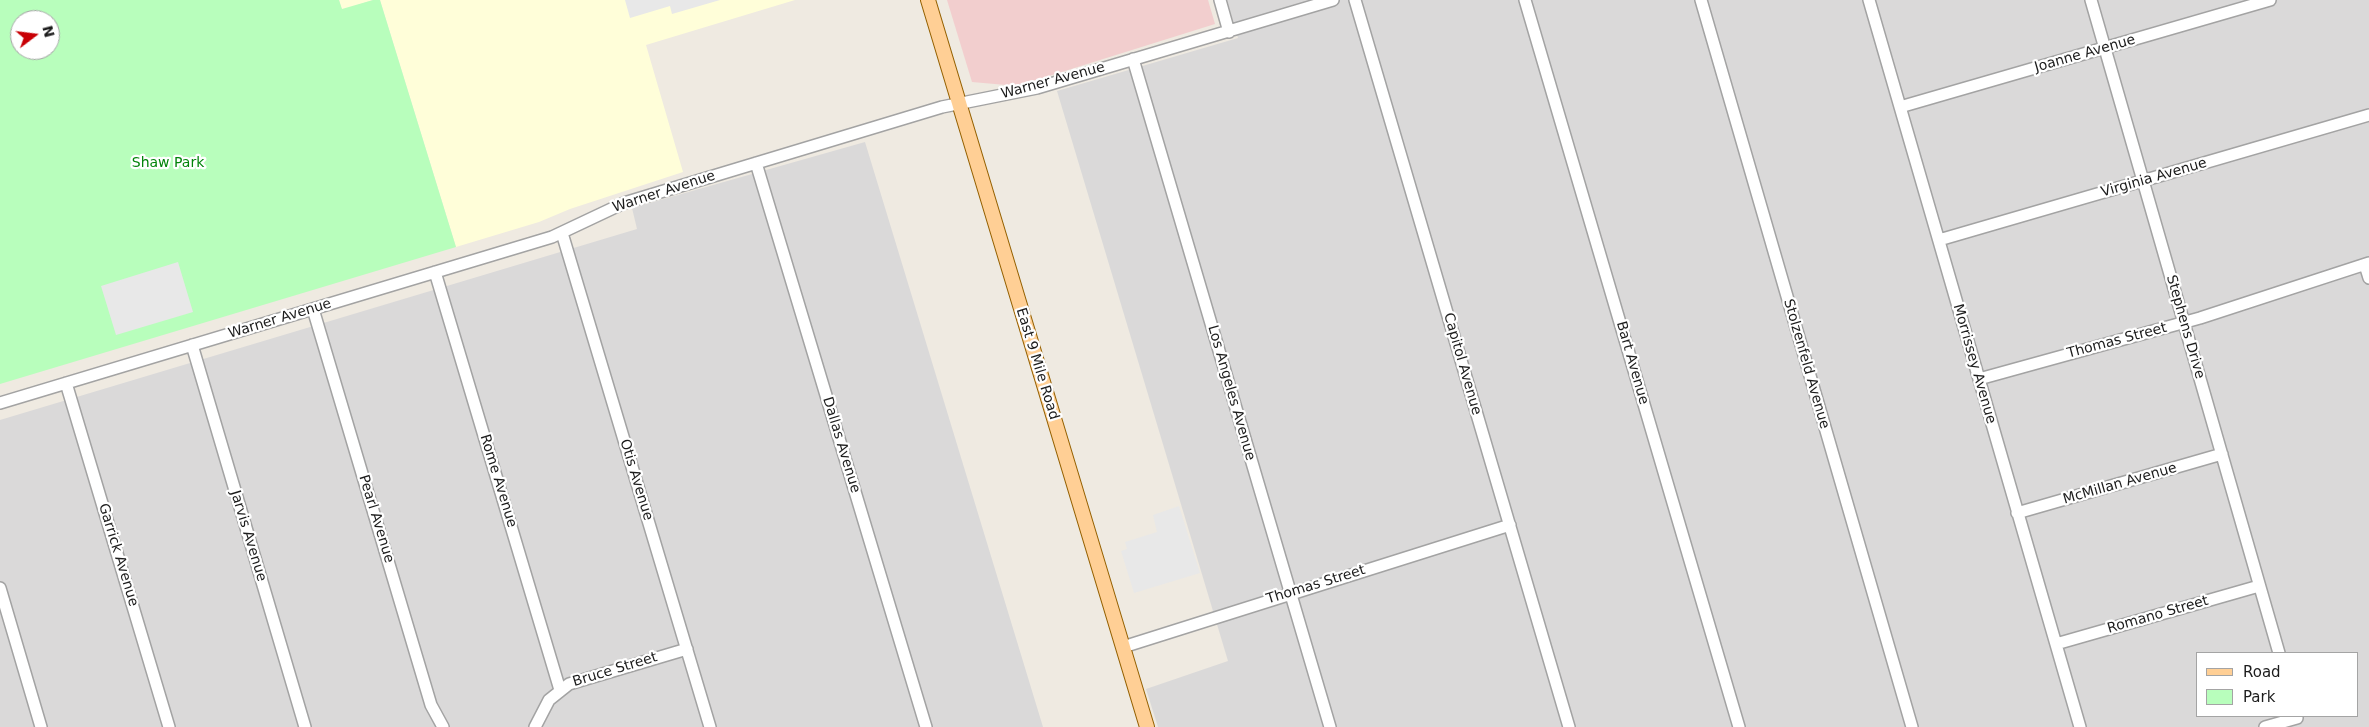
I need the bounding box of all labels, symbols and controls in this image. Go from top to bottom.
north arrow [10,10,60,60]
text: N [39,24,58,39]
street label: Joanne Avenue [2033,32,2137,76]
street label: Warner Avenue [999,59,1107,103]
park label: Shaw Park [132,155,204,171]
street label: Virginia Avenue [2099,155,2209,201]
street label: Warner Avenue [611,168,717,216]
street label: Stephens Drive [2162,273,2208,381]
street label: Warner Avenue [227,295,333,343]
street label: Stolzenfeld Avenue [1779,297,1833,431]
street label: Morrissey Avenue [1949,302,1999,426]
street label: East 9 Mile Road [1012,306,1062,422]
street label: Capitol Avenue [1439,311,1485,417]
street label: Bart Avenue [1612,319,1652,407]
street label: Thomas Street [2065,320,2169,362]
street label: Los Angeles Avenue [1204,323,1258,463]
street label: Dallas Avenue [818,395,864,495]
street label: Rome Avenue [476,432,520,530]
street label: Otis Avenue [616,437,656,523]
street label: McMillan Avenue [2061,460,2179,508]
street label: Pearl Avenue [355,473,397,565]
street label: Jarvis Avenue [226,488,270,584]
street label: Garrick Avenue [94,501,142,609]
street label: Thomas Street [1265,562,1367,608]
street label: Romano Street [2106,593,2210,637]
street label: Bruce Street [571,649,659,691]
legend [2196,652,2359,717]
text: Road [2243,663,2281,681]
text: Park [2243,688,2275,706]

